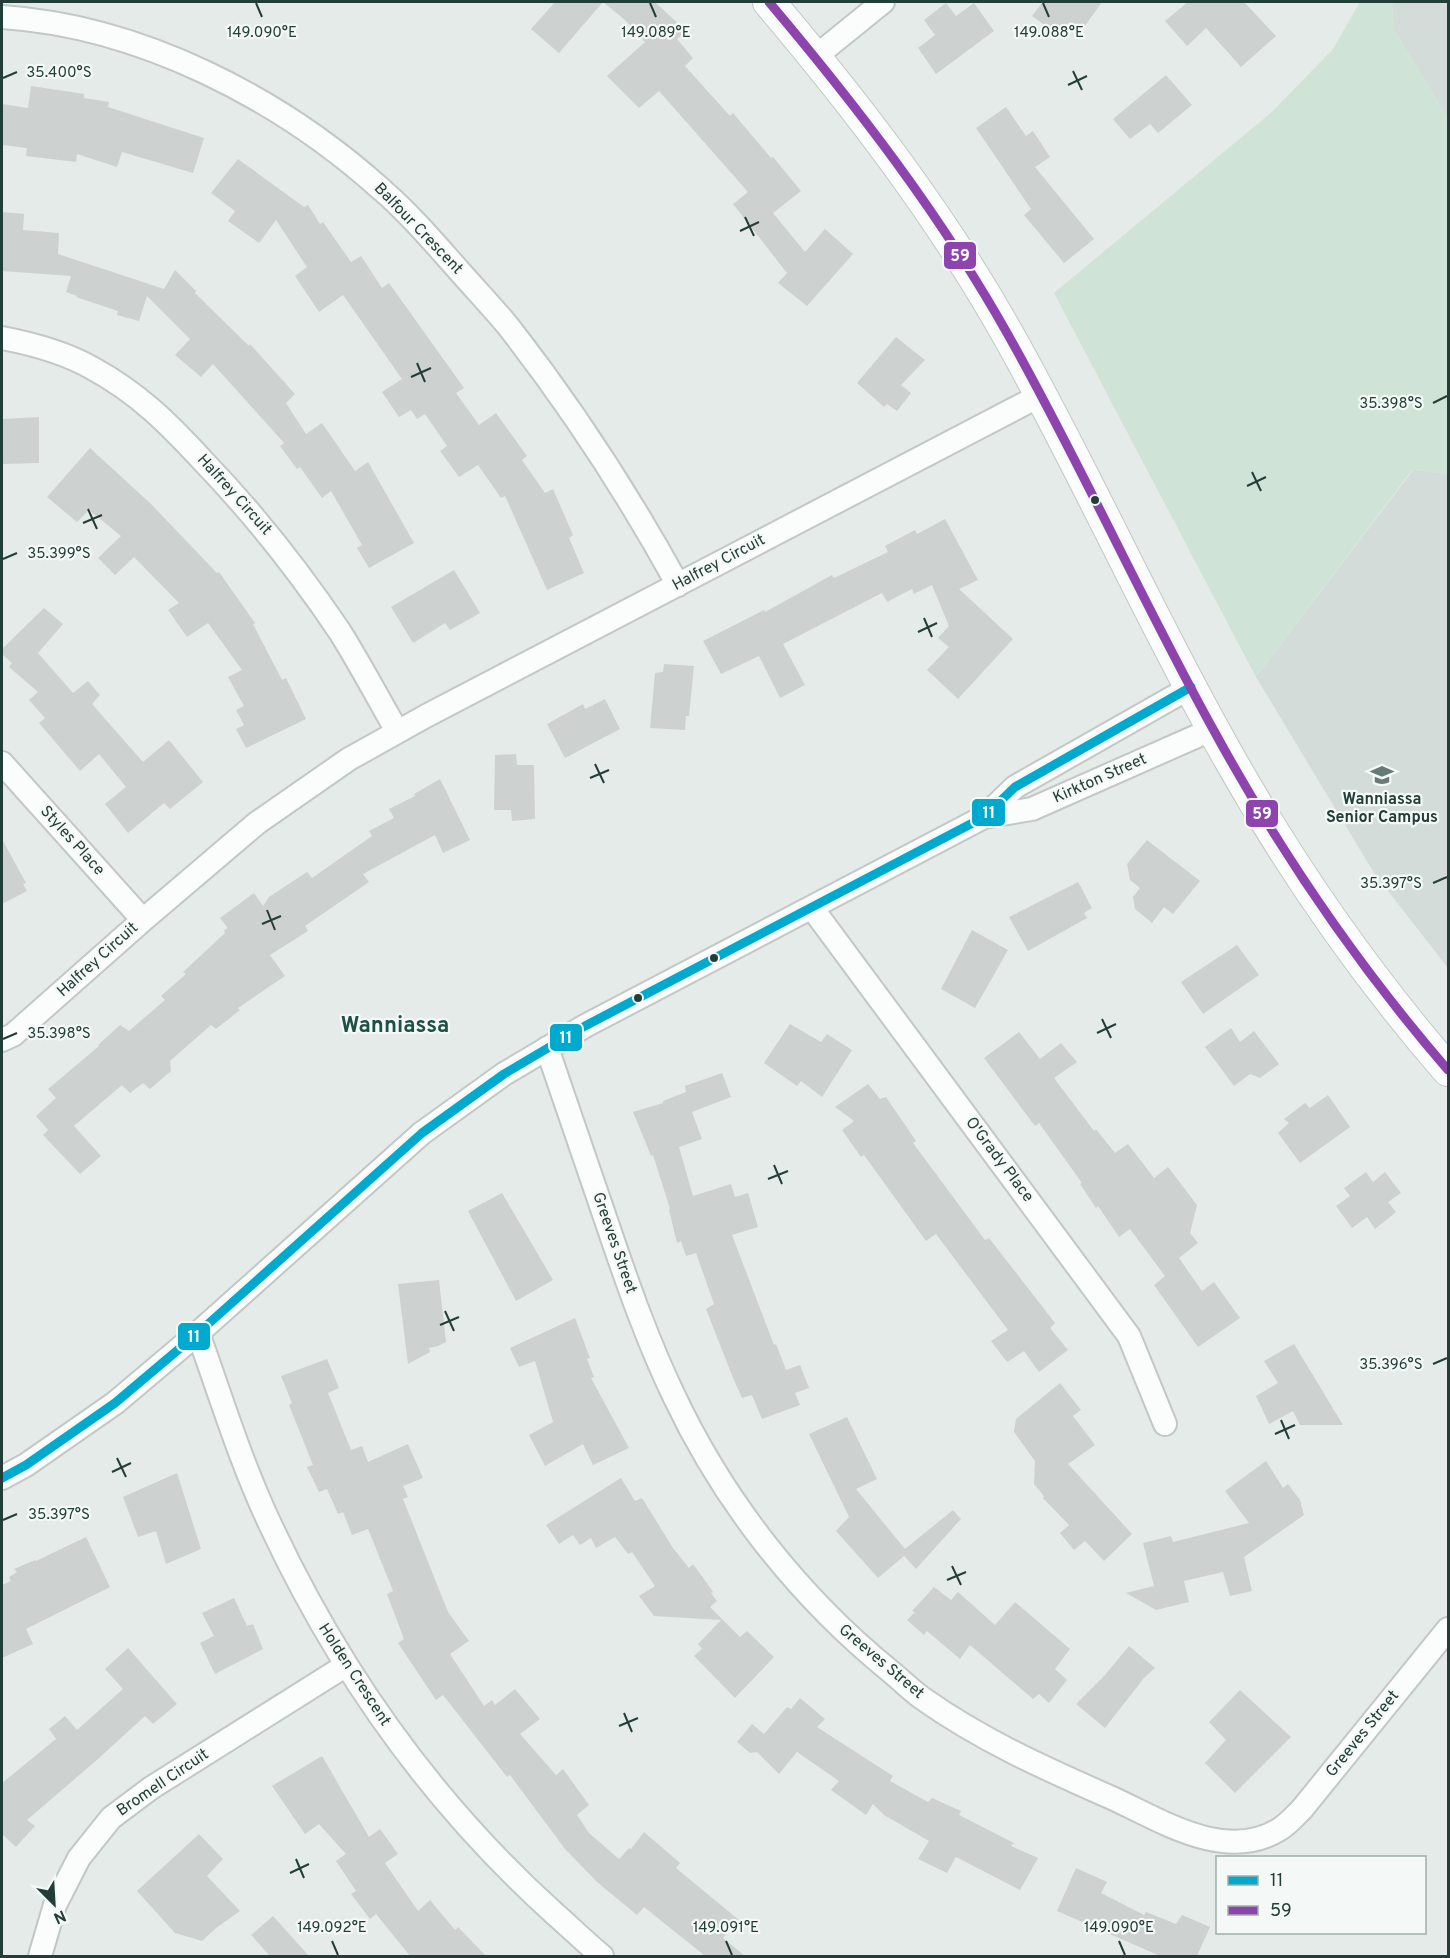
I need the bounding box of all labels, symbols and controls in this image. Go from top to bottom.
text: 149.090°E [227,24,297,43]
text: 149.089°E [621,24,691,43]
text: 149.088°E [1014,24,1084,43]
text: 35.400°S [26,64,92,83]
street label: Balfour Crescent [369,179,467,279]
line badge: 59 [943,241,977,270]
text: 59 [950,247,970,267]
text: 35.398°S [1359,395,1423,414]
street label: Halfrey Circuit [192,450,276,540]
unlabelled marker [1089,494,1101,506]
street label: Halfrey Circuit [669,530,769,596]
text: 35.399°S [27,545,91,564]
street label: Kirkton Street [1050,749,1150,809]
school or university icon: Wanniassa Senior Campus [1369,762,1395,788]
place label: Wanniassa Senior Campus [1326,790,1438,828]
line badge: 11 [971,798,1006,827]
line badge: 59 [1245,799,1279,828]
street label: Styles Place [35,802,109,880]
text: 11 [983,804,995,824]
text: 59 [1252,805,1272,825]
text: 35.397°S [1360,875,1422,894]
street label: Halfrey Circuit [53,918,143,1002]
unlabelled marker [708,952,720,964]
unlabelled marker [632,992,644,1004]
district label: Wanniassa [341,1013,449,1040]
line badge: 11 [549,1023,583,1052]
text: 35.398°S [27,1025,91,1044]
text: 11 [560,1029,572,1049]
street label: O'Grady Place [960,1113,1038,1207]
street label: Greeves Street [587,1190,641,1296]
line badge: 11 [177,1322,211,1351]
text: 11 [188,1328,200,1348]
text: 35.396°S [1359,1356,1423,1375]
text: 35.397°S [28,1506,90,1525]
street label: Holden Crescent [313,1620,395,1730]
street label: Greeves Street [834,1620,928,1704]
street label: Greeves Street [1322,1687,1404,1781]
street label: Bromell Circuit [113,1745,213,1821]
legend [1216,1856,1426,1934]
text: 11 [1270,1870,1283,1893]
north arrow [24,1874,84,1934]
text: 59 [1270,1900,1292,1923]
text: N [50,1904,69,1927]
text: 149.092°E [297,1919,367,1938]
text: 149.091°E [693,1919,759,1938]
text: 149.090°E [1084,1919,1154,1938]

